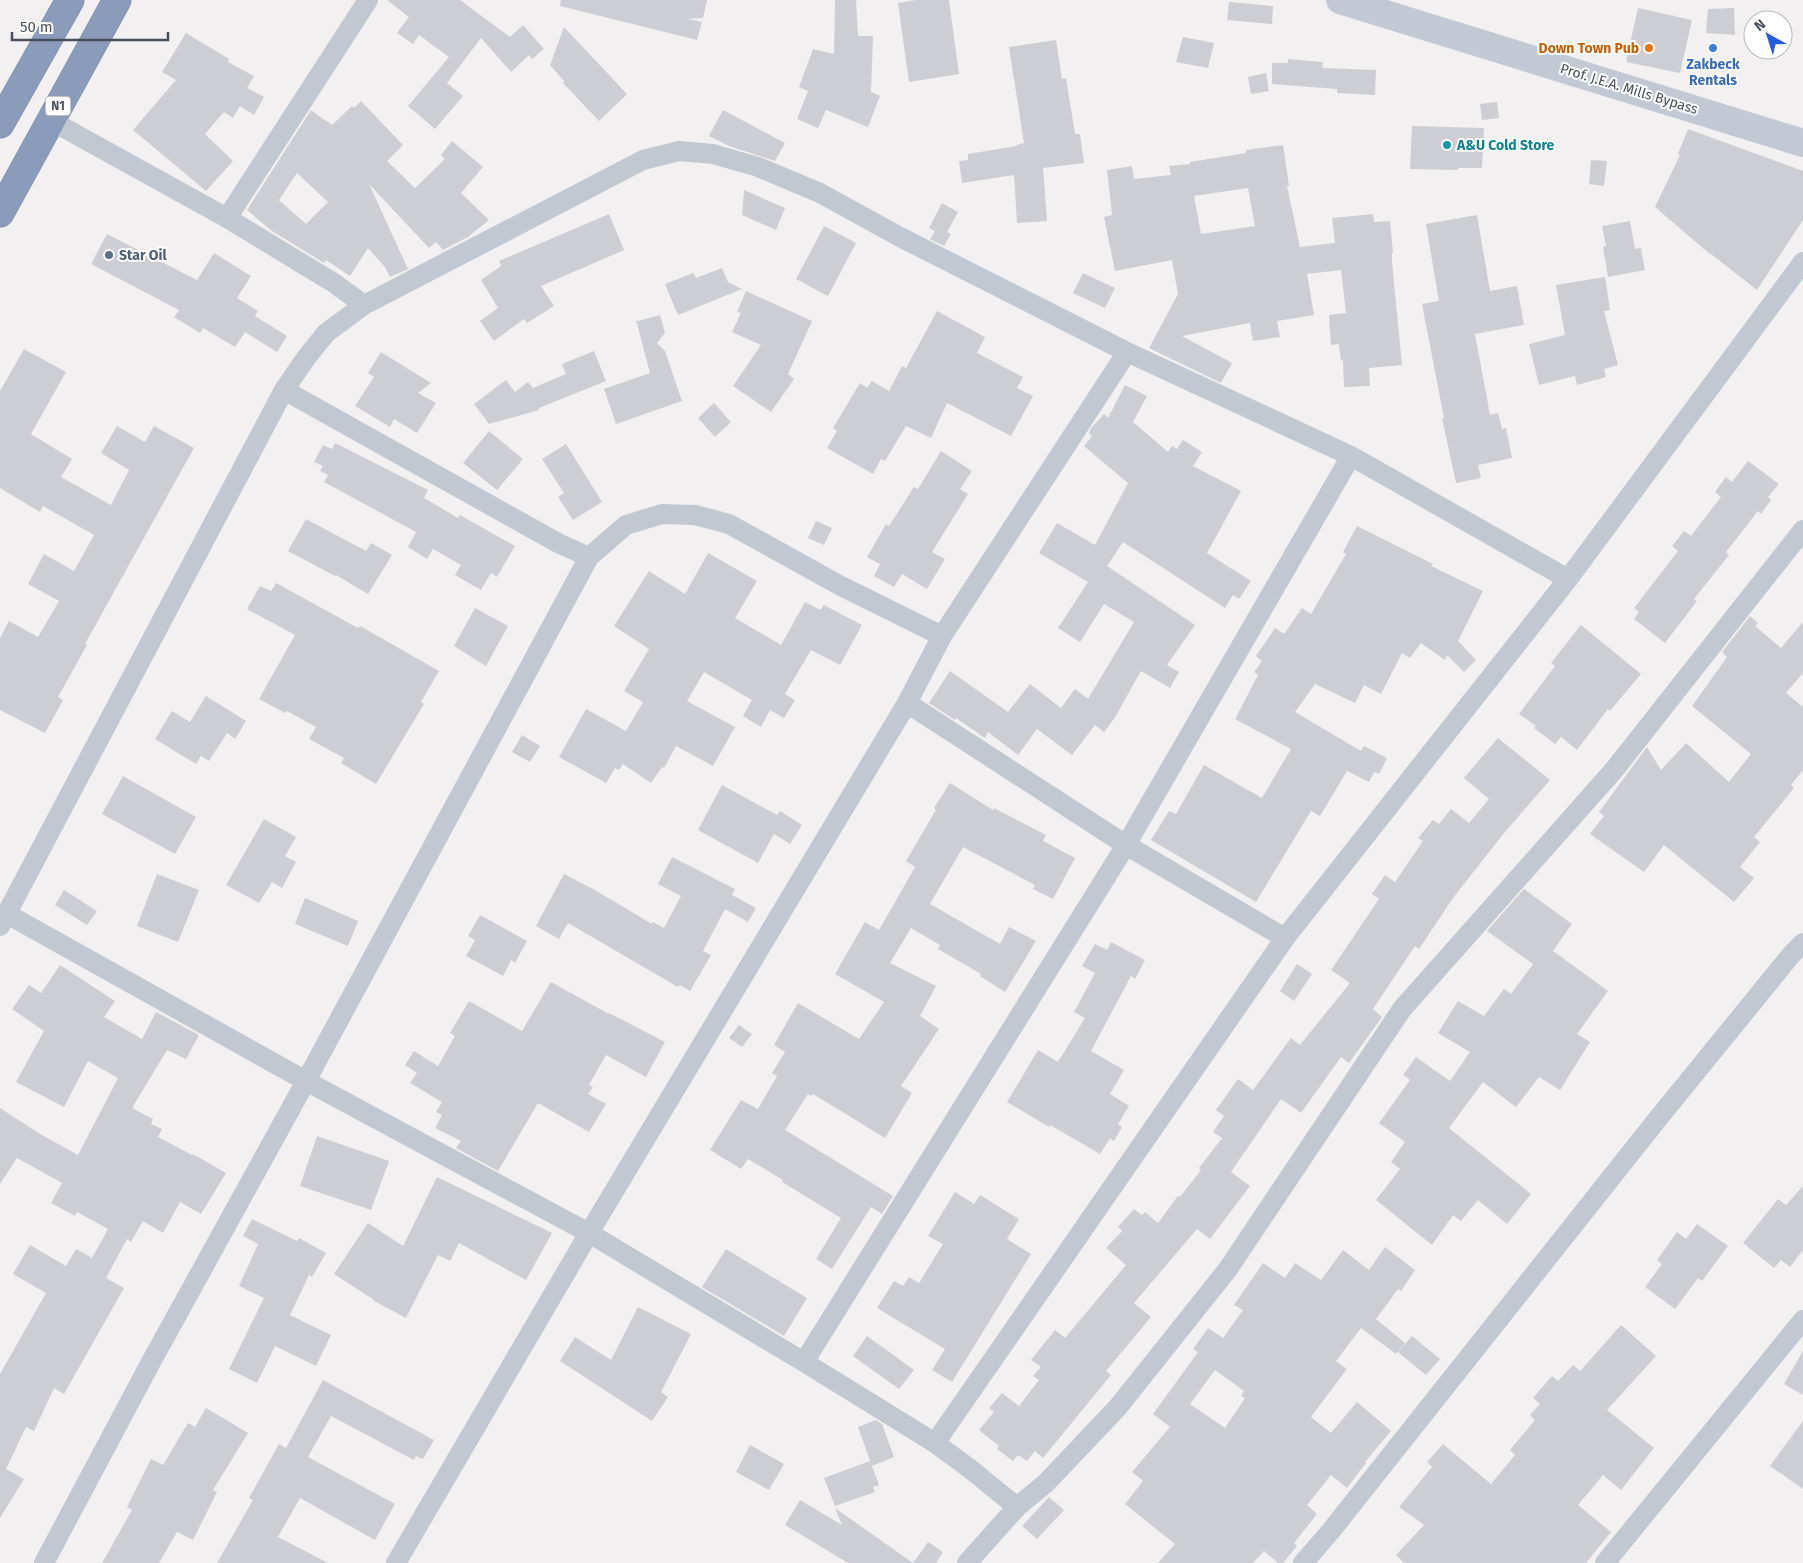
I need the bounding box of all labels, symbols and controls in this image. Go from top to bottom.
scale bar [12,10,169,42]
north arrow [1743,10,1793,60]
text: N [1751,16,1769,35]
text: 50 m [20,18,53,36]
place label: Down Town Pub [1539,40,1639,57]
marker: Down Town Pub [1643,42,1655,54]
marker: Zakbeck Rentals [1707,42,1719,54]
place label: Zakbeck Rentals [1686,56,1740,89]
street label: Prof. J.E.A. Mills Bypass [1558,60,1700,118]
road number: N1 [46,96,70,115]
place label: A&U Cold Store [1456,137,1555,154]
marker: A&U Cold Store [1441,139,1453,151]
place label: Star Oil [119,247,167,264]
marker: Star Oil [103,249,115,261]

